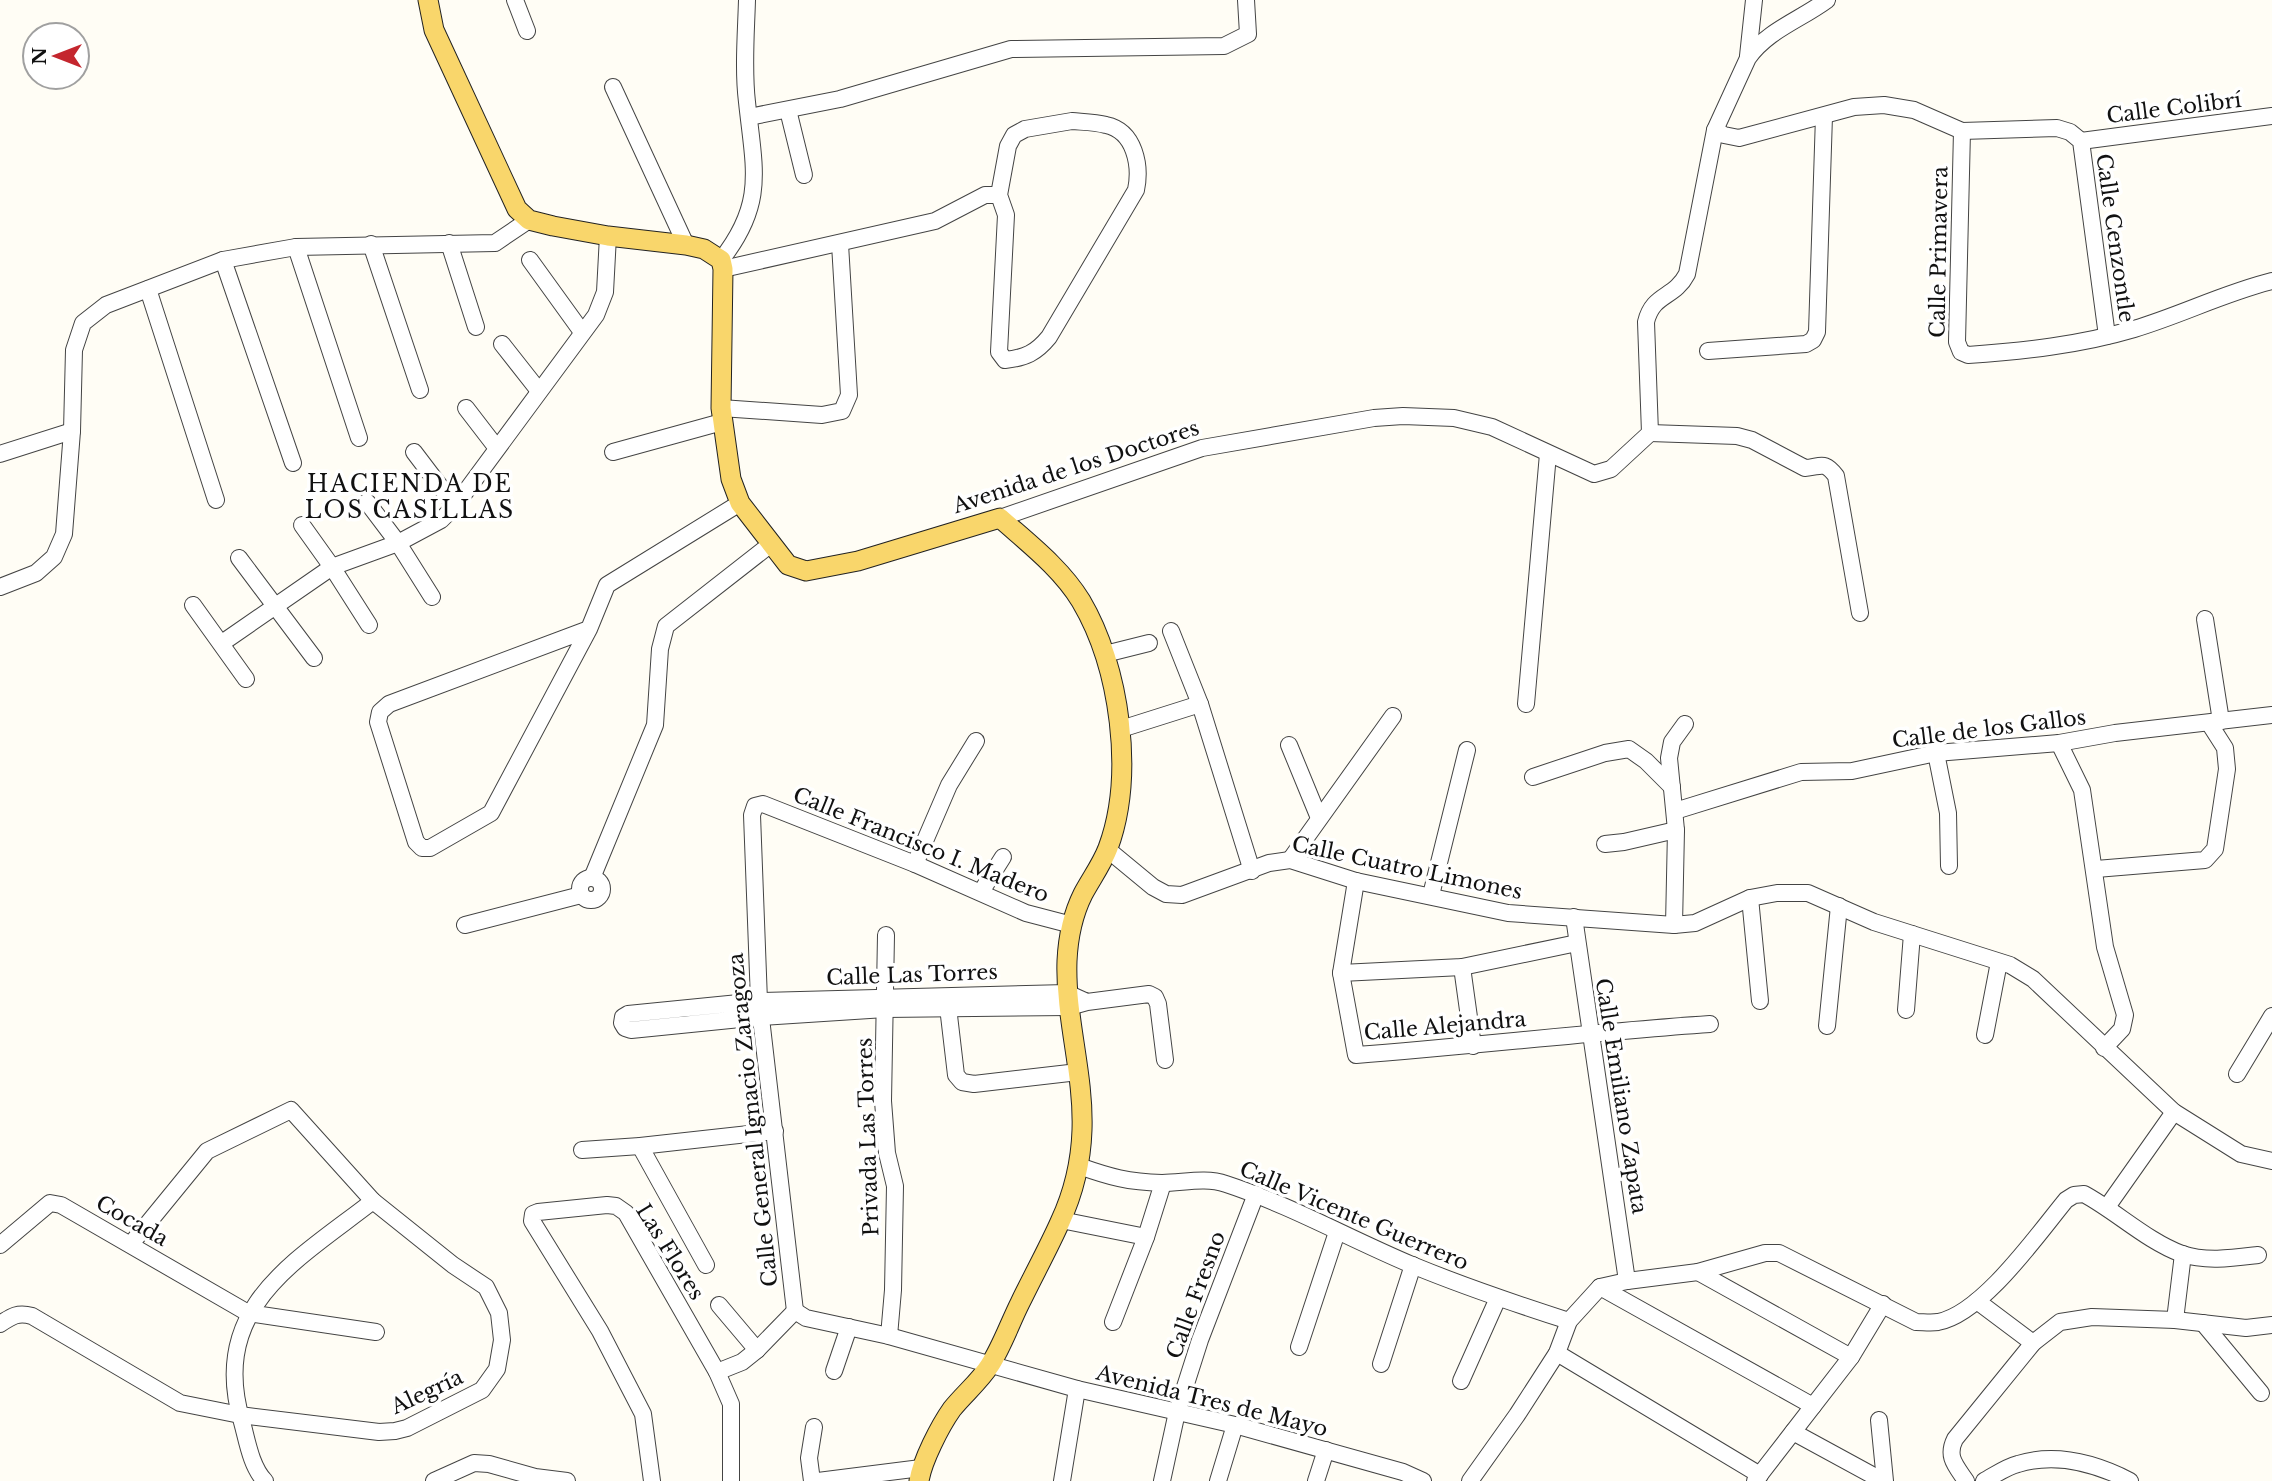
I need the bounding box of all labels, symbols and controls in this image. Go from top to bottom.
north arrow [21,21,91,91]
text: N [28,47,51,65]
street label: Calle Colibrí [2105,87,2244,129]
street label: Calle Cenzontle [2090,152,2140,324]
street label: Calle Primavera [1925,166,1954,338]
street label: Avenida de los Doctores [949,415,1203,519]
district label: HACIENDA DE LOS CASILLAS [305,470,515,524]
street label: Calle de los Gallos [1890,704,2088,754]
street label: Calle Francisco I. Madero [789,782,1053,908]
street label: Calle Cuatro Limones [1289,831,1525,905]
street label: Calle General Ignacio Zaragoza [722,951,783,1288]
street label: Calle Las Torres [826,959,998,991]
street label: Calle Emiliano Zapata [1590,976,1653,1216]
street label: Calle Alejandra [1363,1006,1528,1046]
street label: Privada Las Torres [852,1037,884,1237]
street label: Calle Vicente Guerrero [1236,1156,1472,1276]
street label: Cocada [91,1190,173,1252]
street label: Las Flores [630,1199,710,1305]
street label: Calle Fresno [1161,1228,1231,1362]
street label: Avenida Tres de Mayo [1093,1359,1330,1442]
street label: Alegría [386,1364,467,1420]

